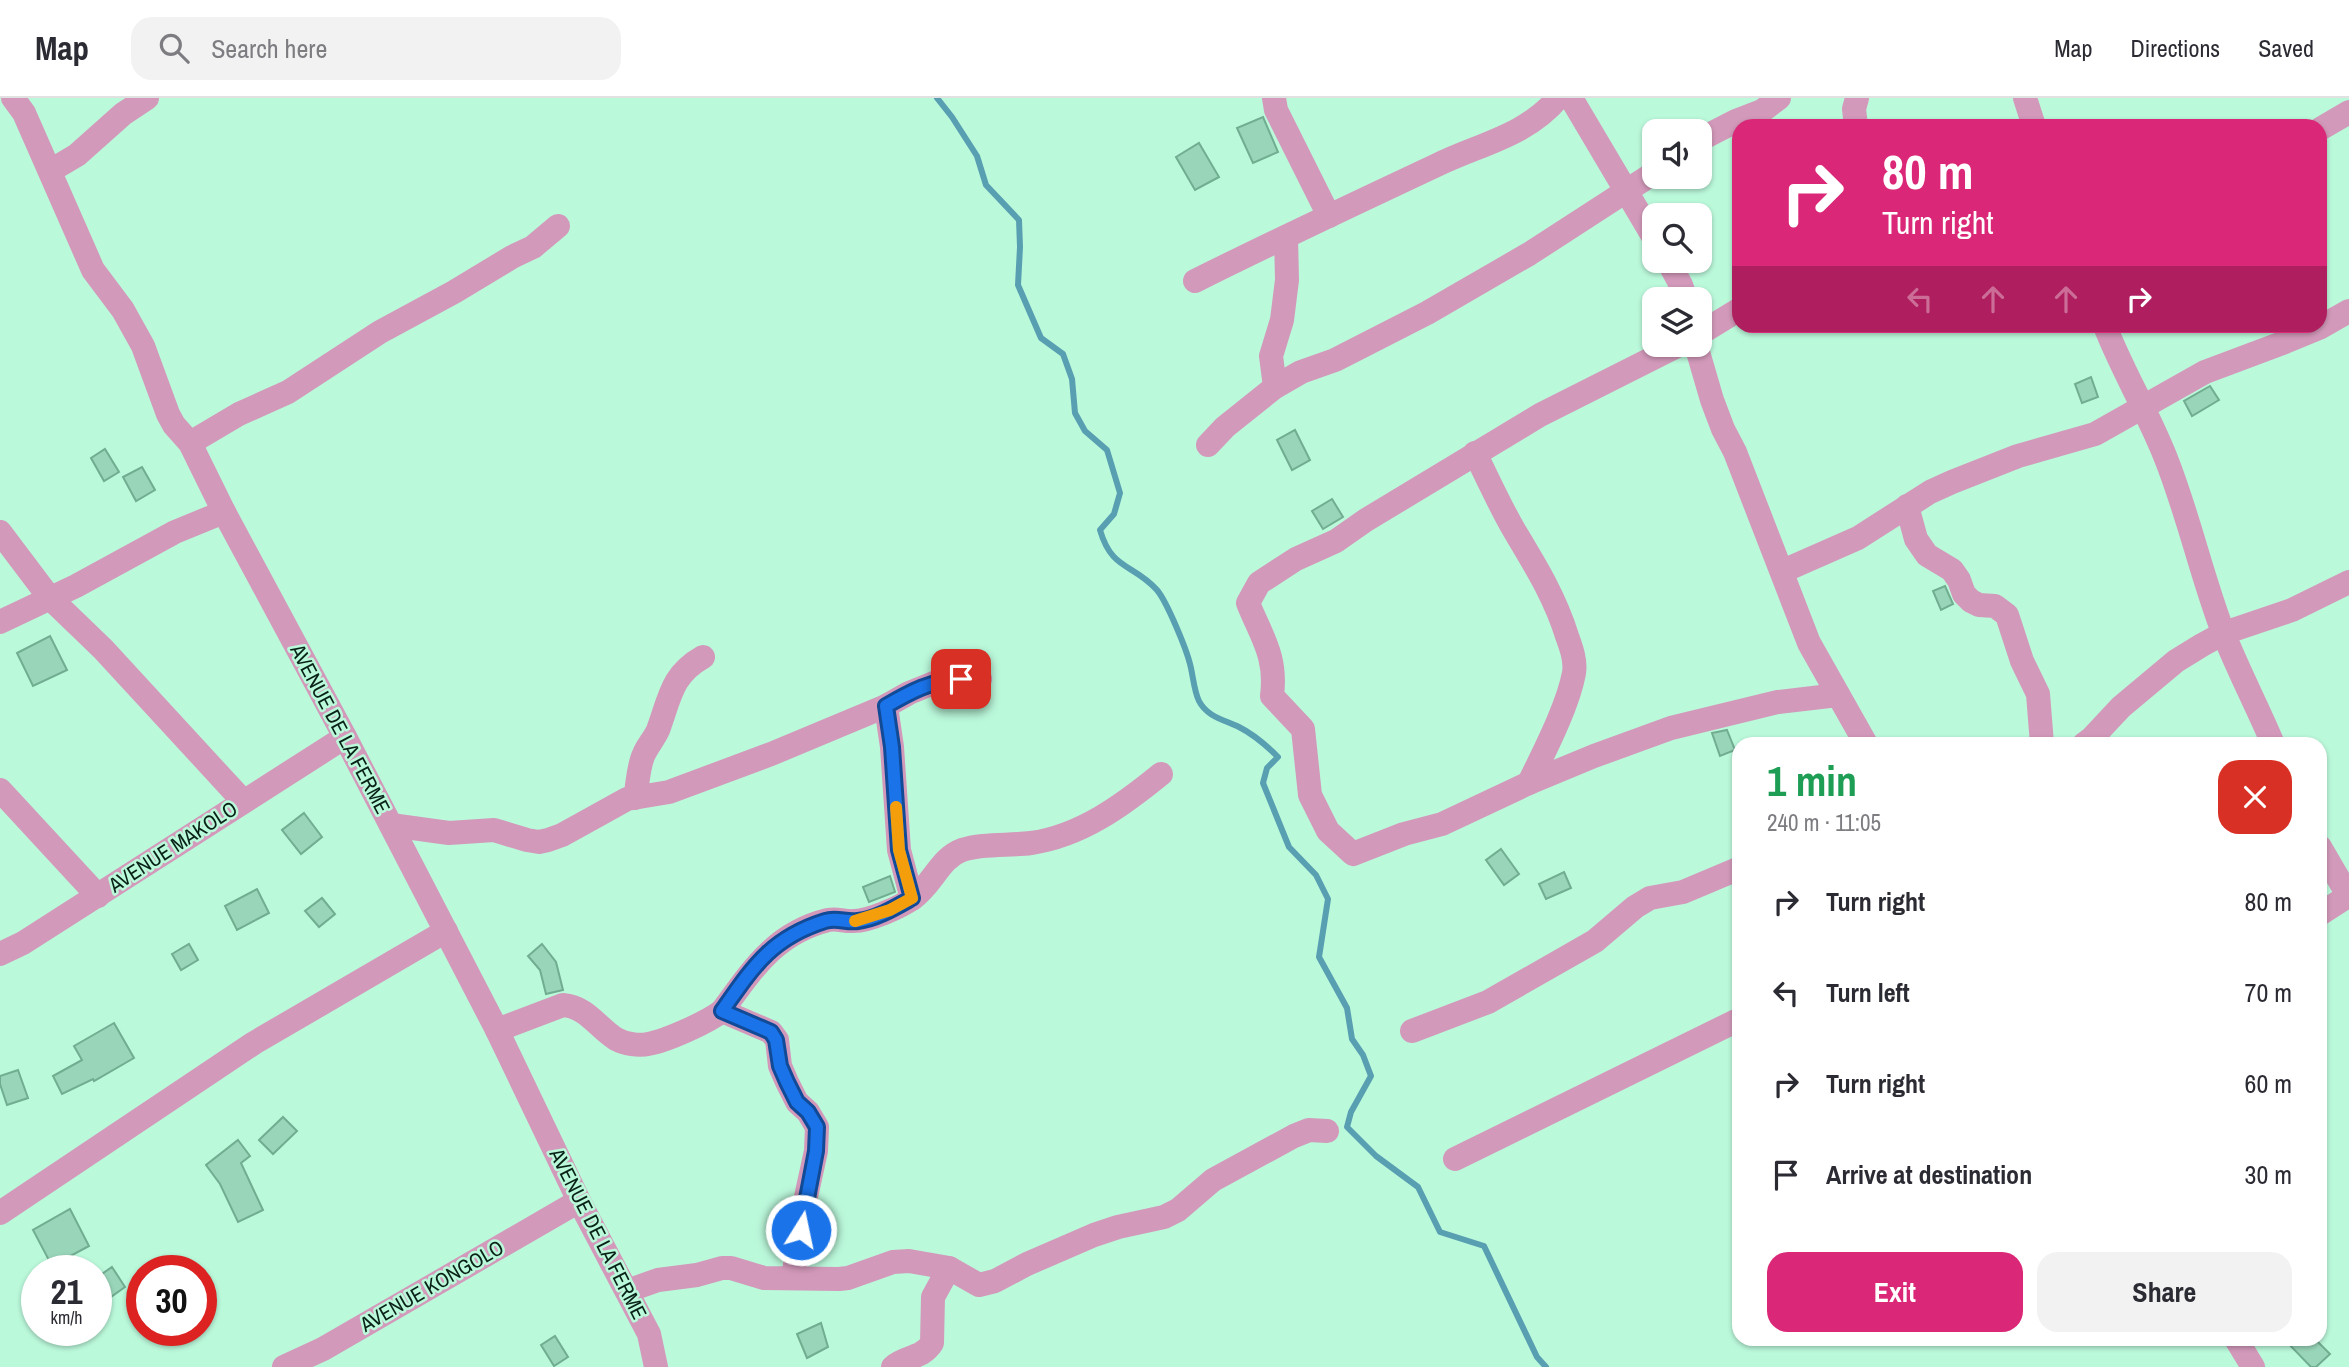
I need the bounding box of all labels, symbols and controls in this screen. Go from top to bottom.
search box [131,17,621,80]
text: Map [35,26,89,70]
icon: search [155,29,193,67]
text: Search here [211,31,327,66]
text: Map [2054,32,2092,64]
text: Directions [2130,32,2220,64]
text: Saved [2258,32,2314,64]
map controls [1642,119,1712,357]
button: sound [1642,119,1712,189]
text: 80 m [1882,138,1974,204]
icon: right [1767,147,1858,238]
text: Turn right [1882,201,1994,244]
button: search [1642,203,1712,273]
icon: left [1901,280,1939,318]
icon: ahead [1974,280,2012,318]
icon: ahead [2047,280,2085,318]
icon: right [2120,280,2158,318]
button: layers [1642,287,1712,357]
street label: AVENUE DE LA FERME [283,638,397,819]
pin [931,649,991,709]
icon: arrive [942,660,980,698]
text: 1 min [1767,753,1857,809]
button: close [2218,760,2292,834]
street label: AVENUE MAKOLO [102,794,243,900]
text: 240 m · 11:05 [1767,807,1881,838]
icon: right [1767,883,1805,921]
text: Turn right [1826,884,1925,919]
text: 80 m [2245,884,2292,919]
icon: left [1767,974,1805,1012]
text: Turn left [1826,975,1910,1010]
text: 70 m [2245,975,2292,1010]
icon: right [1767,1065,1805,1103]
text: Turn right [1826,1066,1925,1101]
text: 60 m [2245,1066,2292,1101]
street label: AVENUE DE LA FERME [542,1142,654,1324]
icon: arrive [1767,1156,1805,1194]
text: Arrive at destination [1826,1157,2032,1192]
text: 30 m [2245,1157,2292,1192]
position arrow [764,1193,838,1267]
street label: AVENUE KONGOLO [354,1233,509,1339]
button: Exit [1767,1252,2023,1332]
button: Share [2037,1252,2292,1332]
speed limit sign: 30 [126,1255,217,1346]
text: 21 [51,1268,82,1315]
text: km/h [51,1305,83,1330]

